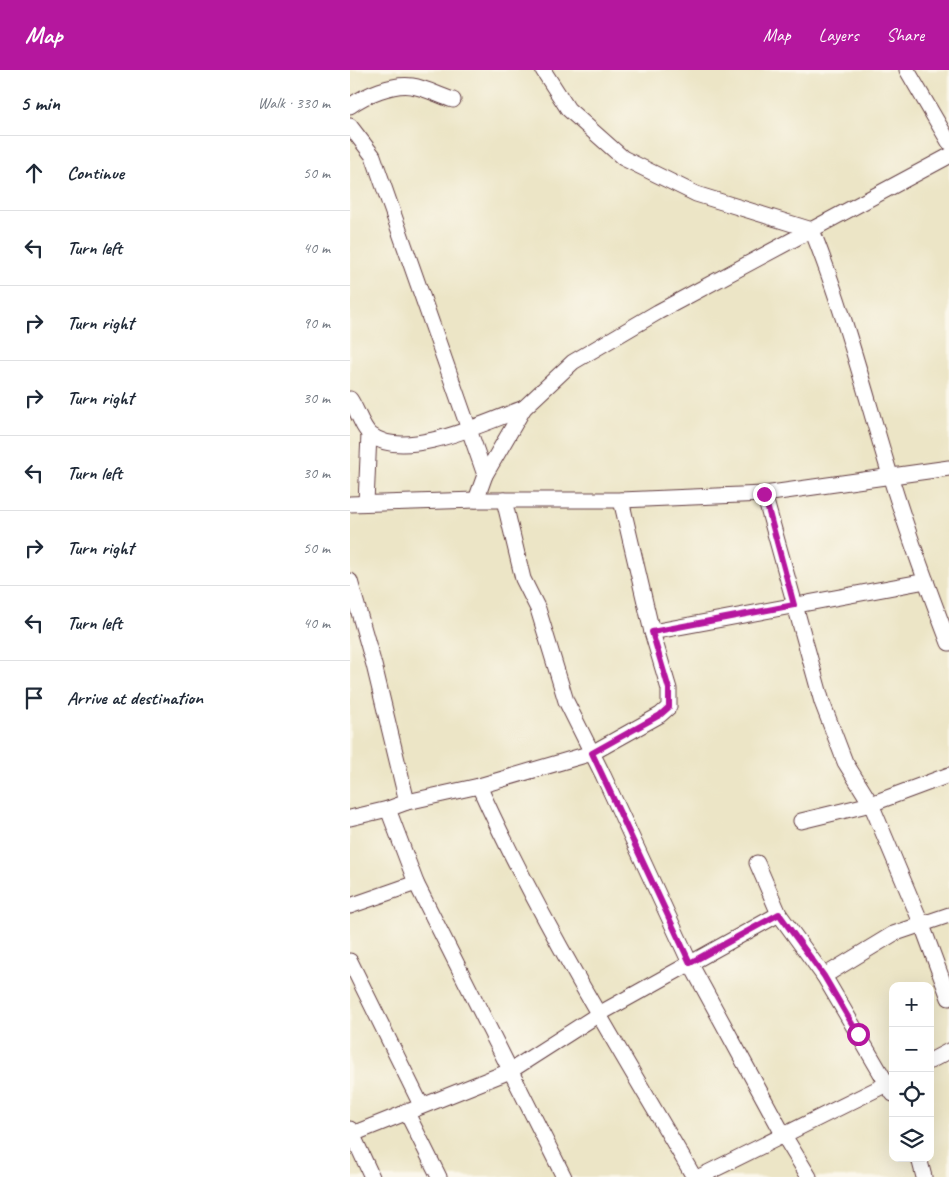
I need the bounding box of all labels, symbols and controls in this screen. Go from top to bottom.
text: Map [25,20,62,50]
text: Map [763,24,791,46]
text: Layers [819,24,858,46]
text: Share [886,24,924,46]
text: 5 min [20,90,60,116]
text: Walk · 330 m [258,93,330,113]
icon: ahead [20,159,48,187]
text: Continue [67,161,124,185]
text: 50 m [303,163,330,183]
icon: left [20,234,48,262]
text: Turn left [67,236,122,260]
text: 40 m [303,238,330,258]
icon: right [20,309,48,337]
text: Turn right [67,311,134,335]
text: 90 m [303,313,330,333]
icon: right [20,384,48,412]
text: Turn right [67,386,134,410]
text: 30 m [303,388,330,408]
icon: left [20,459,48,487]
text: Turn left [67,461,122,485]
text: 30 m [303,463,330,483]
route end [753,483,776,506]
icon: right [20,534,48,562]
text: Turn right [67,536,134,560]
text: 50 m [303,538,330,558]
icon: left [20,609,48,637]
text: Turn left [67,611,122,635]
text: 40 m [303,613,330,633]
icon: arrive [20,684,48,712]
text: Arrive at destination [67,686,203,710]
map controls [889,982,934,1162]
button: + [889,982,934,1027]
route start [847,1023,870,1046]
button: − [889,1027,934,1072]
button: locate [889,1072,934,1117]
button: layers [889,1117,934,1162]

